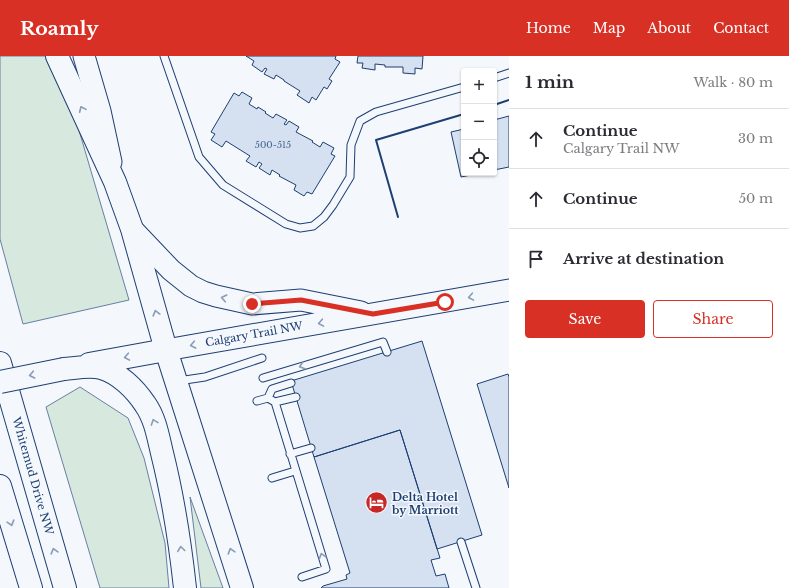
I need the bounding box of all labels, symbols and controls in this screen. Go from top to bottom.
text: Roamly [20,17,99,40]
text: Home [526,19,571,37]
text: Map [593,19,625,37]
text: About [647,19,691,37]
text: Contact [713,19,769,37]
map controls [461,68,497,176]
button: + [461,68,497,104]
text: 1 min [525,72,574,93]
text: Walk · 80 m [694,74,773,91]
button: − [461,104,497,140]
one-way arrow [79,105,87,113]
text: Continue [563,121,638,140]
icon: ahead [525,128,547,150]
text: 30 m [738,130,773,147]
house number: 500-515 [255,139,291,150]
button: locate [461,140,497,176]
text: Calgary Trail NW [563,140,680,157]
icon: ahead [525,188,547,210]
text: Continue [563,189,638,208]
text: 50 m [739,190,773,207]
icon: arrive [525,248,547,270]
text: Arrive at destination [563,249,724,268]
route start [436,293,454,311]
one-way arrow [468,293,474,301]
one-way arrow [221,294,227,303]
route end [243,295,261,313]
button: Save [525,300,645,338]
button: Share [653,300,773,338]
one-way arrow [152,309,161,316]
street label: Calgary Trail NW [204,318,305,349]
one-way arrow [318,318,324,327]
one-way arrow [190,340,196,349]
one-way arrow [124,353,130,361]
one-way arrow [299,361,306,370]
one-way arrow [29,371,35,379]
street label: Whitemud Drive NW [9,414,57,538]
one-way arrow [150,419,158,426]
hotel icon: Delta Hotel by Marriott [363,490,389,516]
place label: Delta Hotel by Marriott [391,490,459,517]
one-way arrow [6,519,15,526]
one-way arrow [177,546,186,552]
one-way arrow [50,547,59,554]
one-way arrow [227,547,236,554]
one-way arrow [318,553,327,560]

